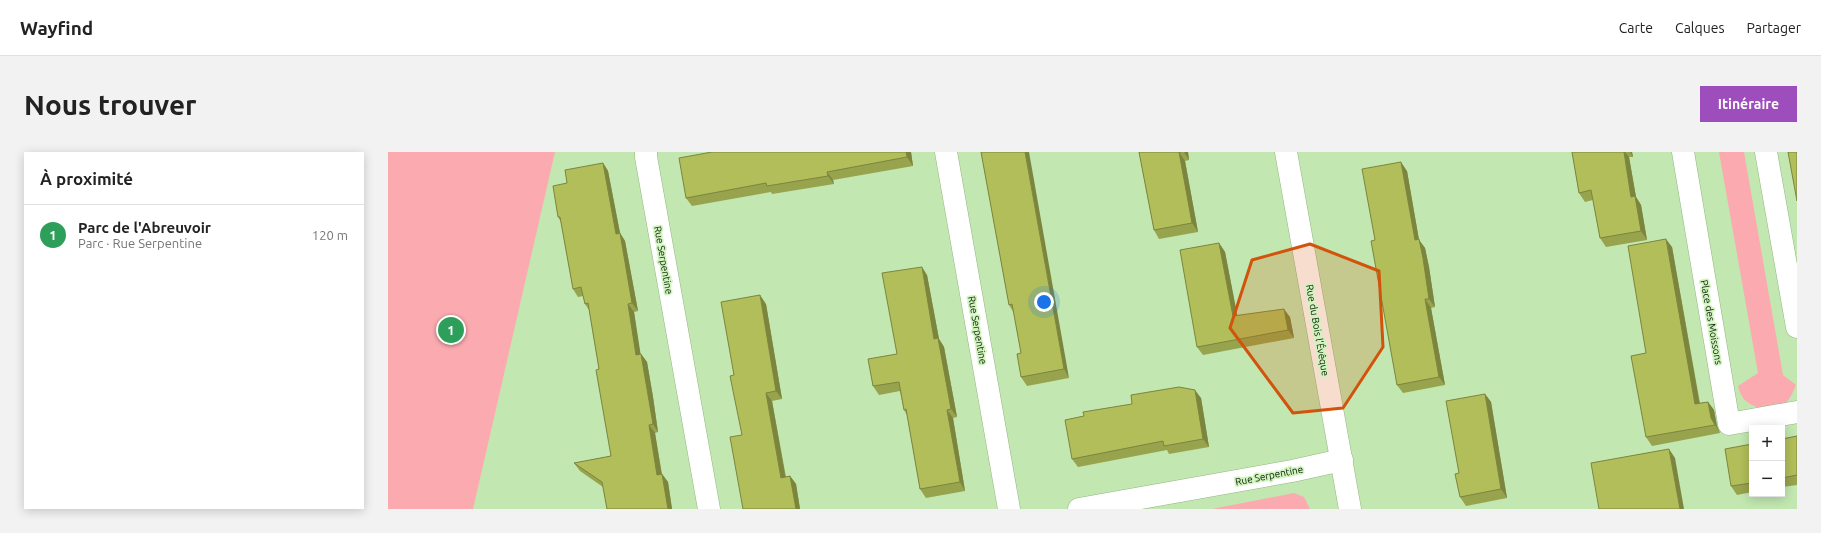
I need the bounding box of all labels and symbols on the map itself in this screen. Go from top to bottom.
street label: Rue Serpentine [652,225,675,295]
street label: Place des Moissons [1699,279,1724,365]
street label: Rue du Bois l'Évêque [1304,283,1332,377]
your location [1034,292,1054,312]
street label: Rue Serpentine [966,295,989,365]
pin: 1 [438,315,464,345]
street label: Rue Serpentine [1234,464,1304,487]

